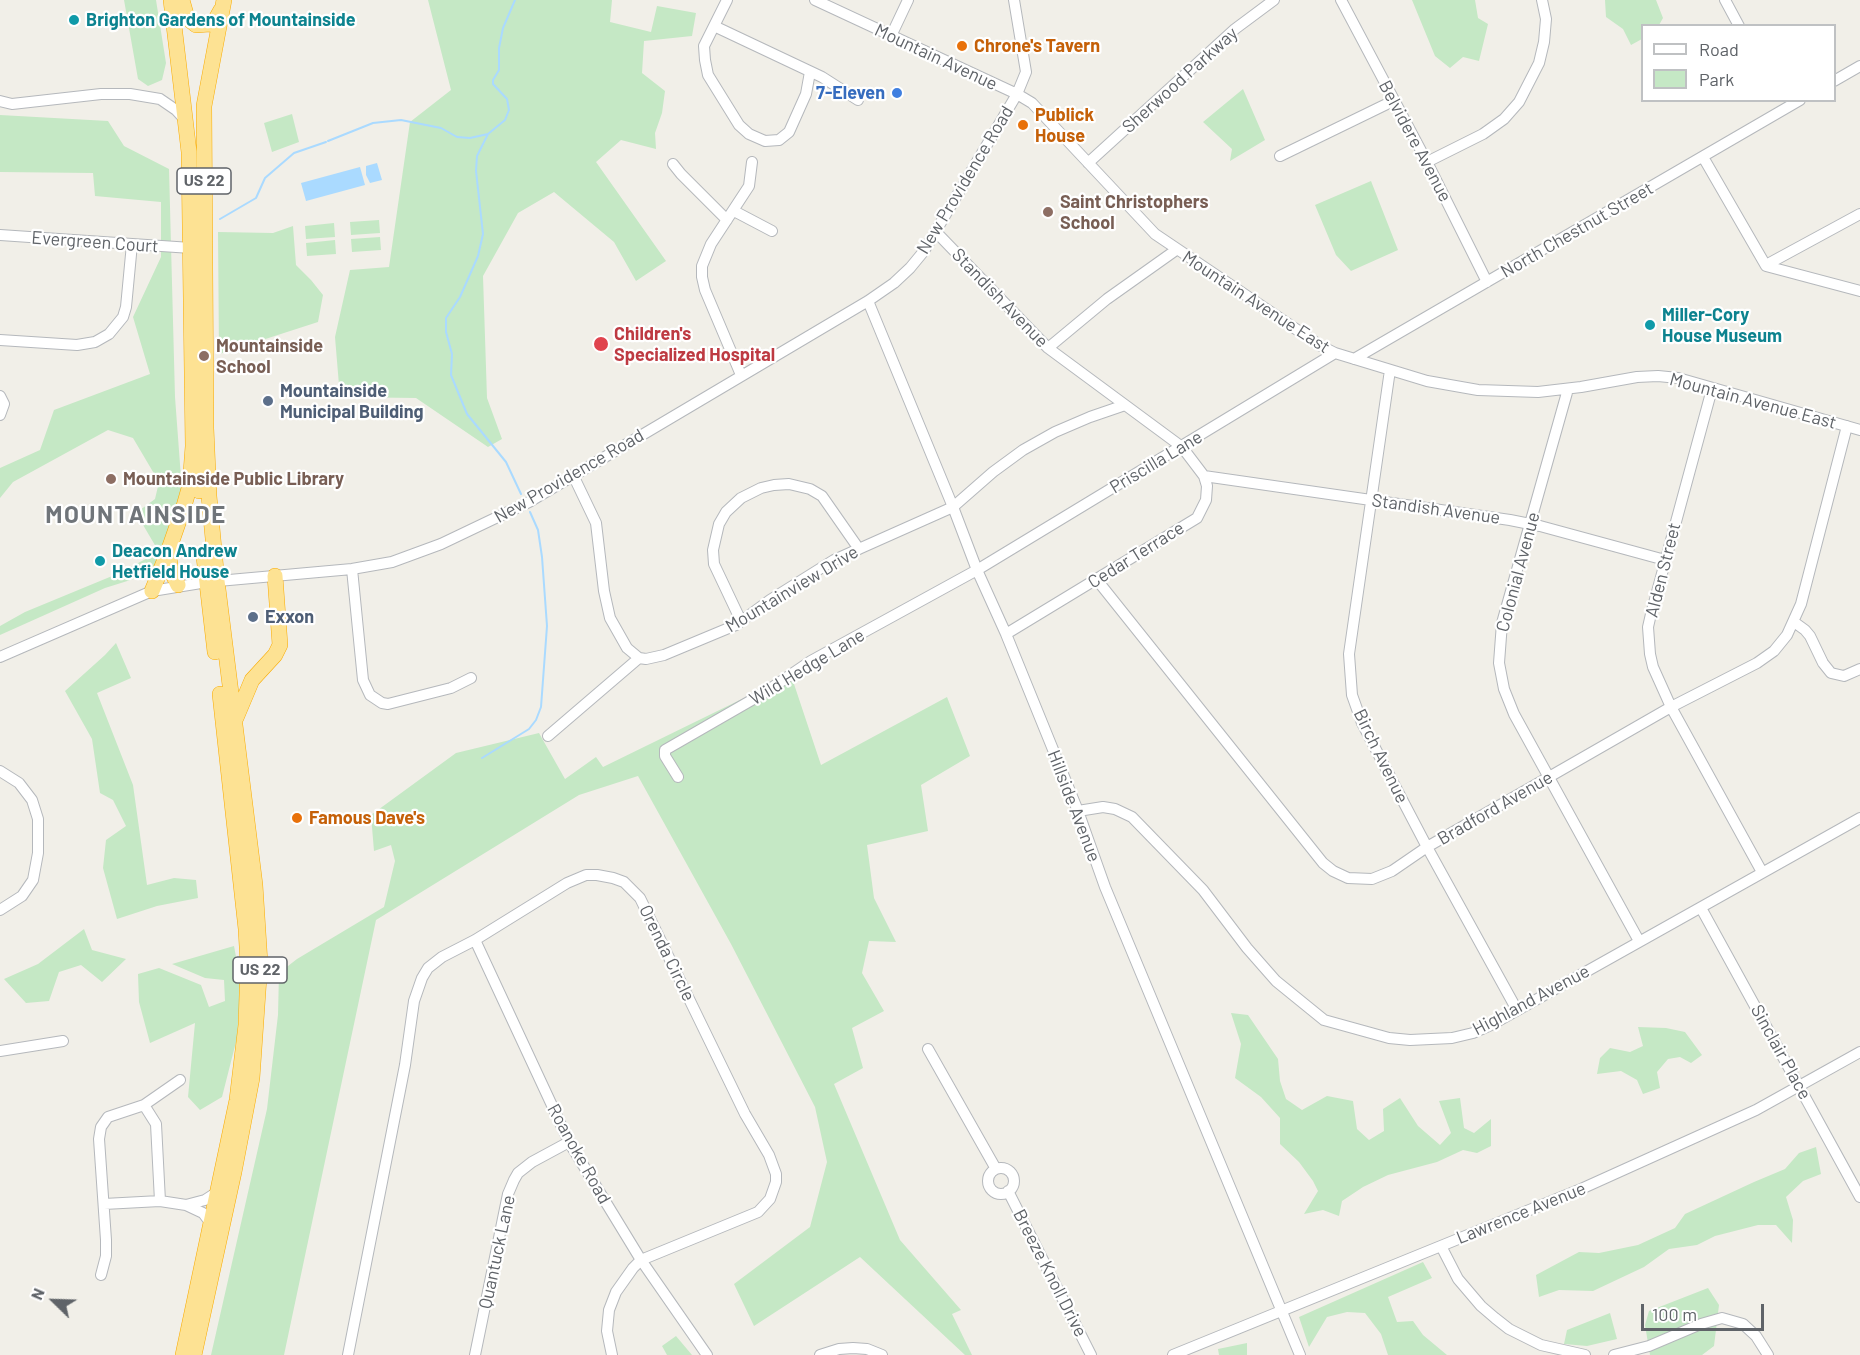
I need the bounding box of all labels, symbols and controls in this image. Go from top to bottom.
place label: Brighton Gardens of Mountainside [86,9,356,31]
marker: Brighton Gardens of Mountainside [67,13,81,27]
street label: Mountain Avenue [871,19,1001,95]
street label: Sherwood Parkway [1118,22,1242,138]
legend [1641,24,1836,102]
place label: Chrone's Tavern [974,35,1100,57]
text: Road [1699,38,1739,60]
marker: Chrone's Tavern [955,39,969,53]
text: Park [1699,68,1734,90]
street label: Belvidere Avenue [1374,77,1456,205]
place label: 7-Eleven [816,82,885,104]
marker: 7-Eleven [890,86,904,100]
street label: New Providence Road [912,102,1018,258]
place label: Publick House [1035,104,1094,146]
marker: Publick House [1016,118,1030,132]
road number: US 22 [177,168,231,194]
street label: North Chestnut Street [1497,178,1657,282]
place label: Saint Christophers School [1060,191,1209,234]
marker: Saint Christophers School [1041,205,1055,219]
street label: Evergreen Court [31,227,159,257]
street label: Standish Avenue [947,244,1053,352]
street label: Mountain Avenue East [1178,246,1334,358]
place label: Miller-Cory House Museum [1662,304,1782,346]
marker: Miller-Cory House Museum [1643,318,1657,332]
place label: Children's Specialized Hospital [614,323,775,366]
place label: Mountainside School [216,335,323,378]
marker: Children's Specialized Hospital [592,335,610,353]
marker: Mountainside School [197,349,211,363]
street label: Mountain Avenue East [1667,368,1839,434]
place label: Mountainside Municipal Building [280,380,424,422]
marker: Mountainside Municipal Building [261,394,275,408]
street label: New Providence Road [490,424,648,528]
street label: Priscilla Lane [1106,426,1206,498]
place label: Mountainside Public Library [123,468,344,490]
marker: Mountainside Public Library [104,472,118,486]
street label: Standish Avenue [1370,489,1502,529]
district label: MOUNTAINSIDE [45,501,227,529]
street label: Colonial Avenue [1492,510,1544,634]
street label: Cedar Terrace [1084,517,1188,593]
street label: Alden Street [1641,520,1685,620]
place label: Deacon Andrew Hetfield House [112,540,238,582]
street label: Mountainview Drive [722,541,862,637]
marker: Deacon Andrew Hetfield House [93,554,107,568]
place label: Exxon [265,606,314,628]
marker: Exxon [246,610,260,624]
street label: Wild Hedge Lane [745,624,869,710]
street label: Birch Avenue [1349,705,1413,807]
street label: Hillside Avenue [1043,747,1105,865]
street label: Bradford Avenue [1434,766,1556,850]
place label: Famous Dave's [309,807,425,829]
marker: Famous Dave's [290,811,304,825]
street label: Orenda Circle [634,901,700,1005]
road number: US 22 [233,957,287,983]
street label: Highland Avenue [1469,960,1593,1040]
street label: Sinclair Place [1746,1001,1816,1103]
street label: Roanoke Road [543,1100,615,1208]
street label: Lawrence Avenue [1453,1177,1589,1249]
street label: Quantuck Lane [474,1193,520,1311]
street label: Breeze Knoll Drive [1008,1206,1092,1340]
north arrow [24,1271,84,1331]
text: N [26,1285,48,1302]
scale bar [1644,1292,1767,1330]
text: 100 m [1652,1303,1697,1325]

